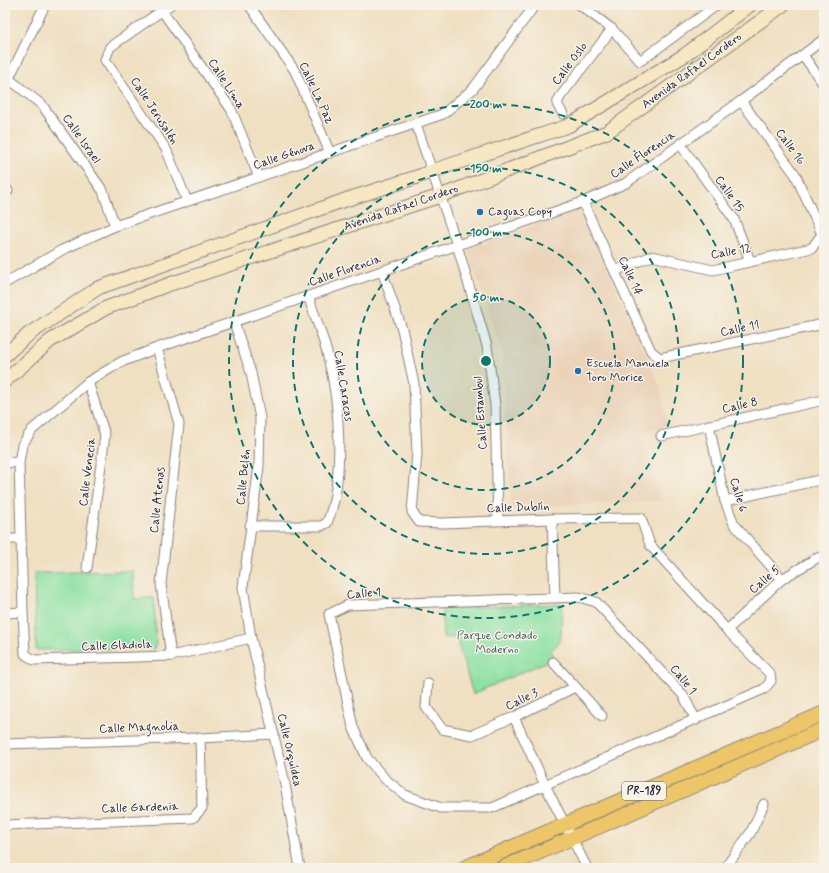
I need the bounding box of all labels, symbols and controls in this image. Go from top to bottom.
street label: Avenida Rafael Cordero [639,29,746,113]
street label: Calle Oslo [549,39,591,89]
street label: Calle Lima [204,56,248,112]
street label: Calle La Paz [295,60,337,126]
street label: Calle Jerusalén [126,74,182,148]
text: 200 m [470,97,503,113]
street label: Calle Israel [58,111,104,167]
street label: Calle 16 [771,126,809,169]
street label: Calle Florencia [607,127,679,183]
street label: Calle Génova [251,138,317,174]
text: 150 m [470,161,502,177]
street label: Calle 15 [711,173,747,215]
street label: Avenida Rafael Cordero [342,181,461,235]
place label: Caguas Copy [488,204,552,221]
marker: Caguas Copy [475,207,485,217]
text: 100 m [470,225,503,241]
street label: Calle 12 [710,241,752,263]
street label: Calle Florencia [307,251,384,291]
street label: Calle 14 [614,254,646,298]
text: 50 m [473,290,500,306]
street label: Calle 11 [719,317,761,341]
street label: Calle Caracas [329,349,357,423]
centre of rings [479,354,493,368]
place label: Escuela Manuela Toro Morice [586,356,669,386]
marker: Escuela Manuela Toro Morice [573,366,583,376]
street label: Calle Estambul [470,376,492,450]
street label: Calle 8 [721,394,759,418]
street label: Calle Venecia [76,436,100,507]
street label: Calle Belén [233,448,255,506]
street label: Calle Atenas [147,466,169,534]
street label: Calle 6 [725,476,751,514]
street label: Calle Dublín [486,499,550,517]
street label: Calle 5 [746,562,784,598]
street label: Calle 1 [346,585,382,603]
park label: Parque Condado Moderno [457,628,538,658]
street label: Calle Gladiola [81,637,154,655]
street label: Calle 1 [666,662,700,698]
street label: Calle 3 [503,685,542,715]
street label: Calle Orquídea [273,712,305,788]
street label: Calle Magnolia [99,719,179,738]
road number: PR-189 [622,782,666,800]
street label: Calle Gardenia [101,799,180,817]

